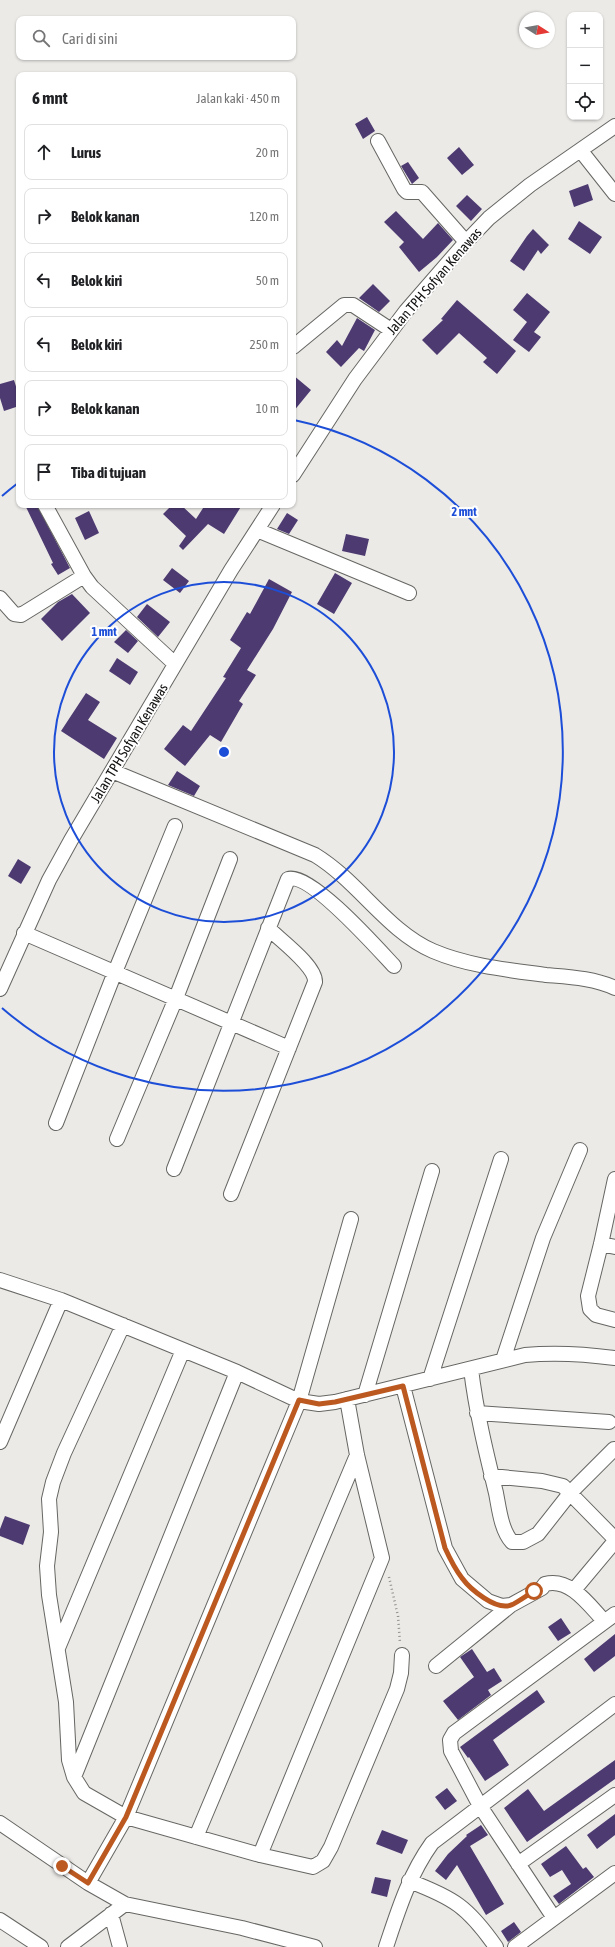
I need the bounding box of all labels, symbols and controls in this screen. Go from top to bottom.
north arrow [519,12,555,48]
map controls [567,12,603,120]
button: + [567,12,603,48]
search box [16,16,296,60]
icon: search [30,27,52,49]
text: Cari di sini [62,30,118,47]
button: − [567,48,603,84]
button: locate [567,84,603,120]
text: 6 mnt [32,88,68,108]
text: Jalan kaki · 450 m [196,91,280,106]
icon: ahead [33,141,55,163]
text: Lurus [71,144,101,161]
text: 20 m [256,145,279,160]
icon: right [33,205,55,227]
text: Belok kanan [71,208,140,225]
text: 120 m [250,209,279,224]
street label: Jalan TPH Sofyan Kenawas [383,224,485,338]
icon: left [33,269,55,291]
text: Belok kiri [71,272,122,289]
text: 50 m [256,273,279,288]
icon: left [33,333,55,355]
text: Belok kiri [71,336,122,353]
text: 250 m [250,337,279,352]
icon: right [33,397,55,419]
text: Belok kanan [71,400,140,417]
text: 10 m [256,401,279,416]
icon: arrive [33,461,55,483]
text: Tiba di tujuan [71,464,146,481]
text: 2 mnt [451,505,477,519]
text: 1 mnt [91,625,117,639]
street label: Jalan TPH Sofyan Kenawas [87,681,171,805]
centre of rings [217,745,231,759]
route start [525,1582,543,1600]
route end [53,1857,71,1875]

